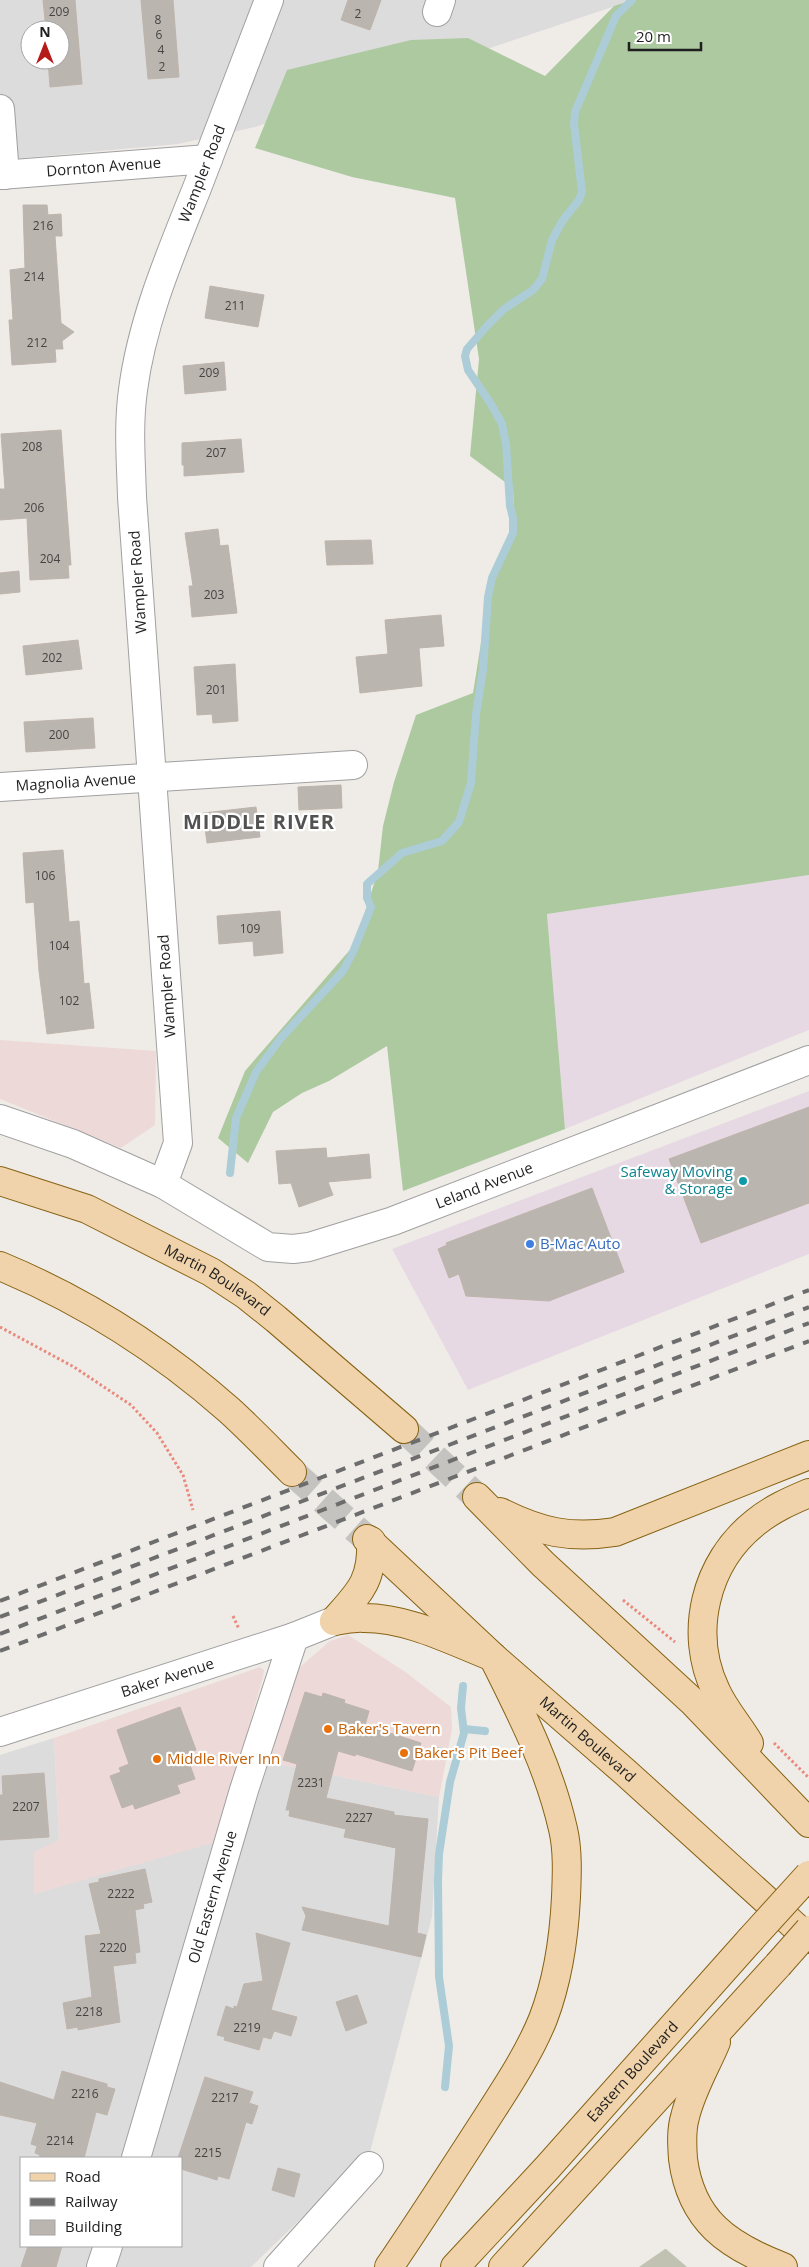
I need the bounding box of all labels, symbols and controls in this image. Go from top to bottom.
house number: 209 [49,3,69,20]
house number: 2 [355,5,362,22]
house number: 8 [155,11,162,28]
north arrow [20,20,70,70]
scale bar [629,20,702,52]
text: N [39,22,51,41]
house number: 6 [156,26,163,43]
text: 20 m [636,26,671,46]
house number: 4 [158,41,165,58]
house number: 2 [159,58,166,75]
street label: Wampler Road [173,122,229,225]
street label: Dornton Avenue [45,152,162,180]
house number: 216 [33,217,53,234]
house number: 214 [24,268,44,285]
house number: 211 [225,297,245,314]
house number: 212 [27,334,47,351]
house number: 209 [199,364,219,381]
house number: 208 [22,438,42,455]
house number: 207 [206,444,226,461]
house number: 206 [24,499,44,516]
street label: Wampler Road [123,530,151,634]
house number: 204 [40,550,60,567]
house number: 203 [204,586,224,603]
house number: 202 [42,649,62,666]
house number: 201 [206,681,226,698]
house number: 200 [49,726,69,743]
street label: Magnolia Avenue [15,768,136,795]
district label: MIDDLE RIVER [183,808,335,835]
house number: 106 [35,867,55,884]
house number: 109 [240,920,260,937]
street label: Wampler Road [152,934,180,1038]
house number: 104 [49,937,69,954]
house number: 102 [59,992,79,1009]
street label: Leland Avenue [432,1157,535,1213]
place label: Safeway Moving & Storage [620,1161,733,1198]
marker: Safeway Moving & Storage [737,1175,749,1187]
place label: B-Mac Auto [540,1233,620,1253]
marker: B-Mac Auto [524,1238,536,1250]
street label: Martin Boulevard [161,1239,275,1320]
street label: Baker Avenue [118,1653,216,1701]
street label: Martin Boulevard [536,1691,641,1786]
place label: Baker's Tavern [338,1718,441,1738]
marker: Baker's Tavern [322,1723,334,1735]
place label: Baker's Pit Beef [414,1742,523,1762]
marker: Baker's Pit Beef [398,1747,410,1759]
place label: Middle River Inn [167,1748,280,1768]
marker: Middle River Inn [151,1753,163,1765]
house number: 2231 [297,1774,325,1791]
house number: 2207 [12,1798,40,1815]
house number: 2227 [345,1809,373,1826]
street label: Old Eastern Avenue [183,1828,241,1966]
house number: 2222 [107,1885,135,1902]
house number: 2220 [99,1939,127,1956]
house number: 2218 [75,2003,103,2020]
street label: Eastern Boulevard [582,2017,682,2126]
house number: 2219 [233,2019,261,2036]
house number: 2216 [71,2085,99,2102]
house number: 2217 [211,2089,239,2106]
house number: 2214 [46,2132,74,2149]
house number: 2215 [194,2144,222,2161]
legend [20,2157,182,2247]
text: Road [65,2166,101,2186]
text: Railway [65,2191,118,2211]
text: Building [65,2216,122,2236]

